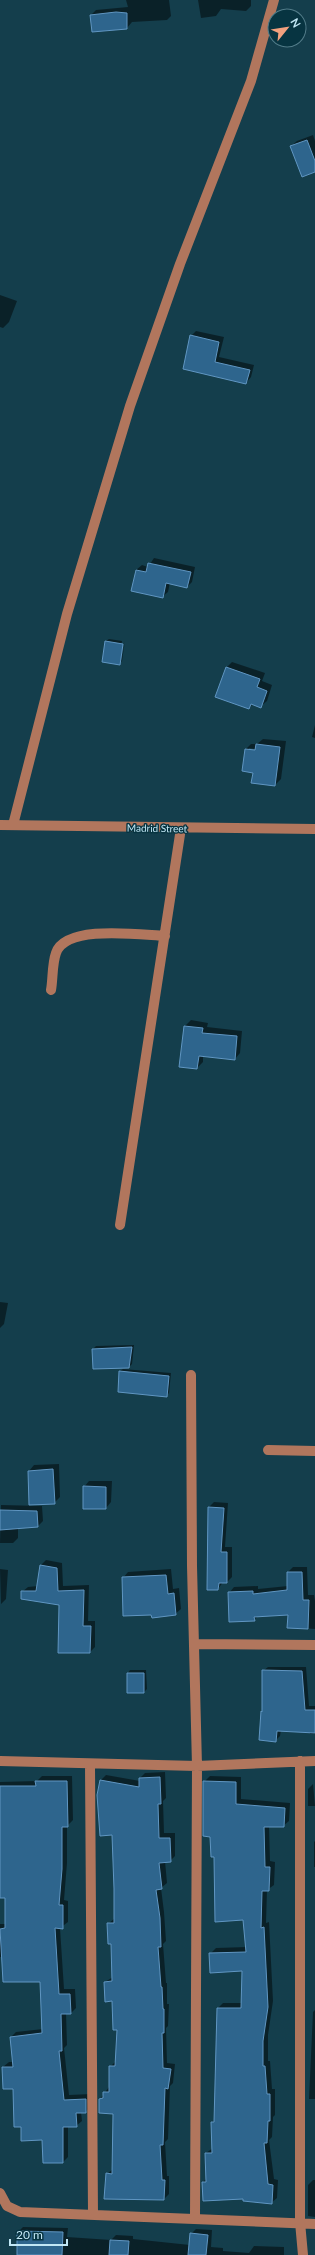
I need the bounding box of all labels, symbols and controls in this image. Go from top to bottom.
north arrow [267,8,307,48]
text: N [288,16,304,30]
street label: Madrid Street [127,821,188,835]
scale bar [10,2221,67,2247]
text: 20 m [16,2227,43,2242]

